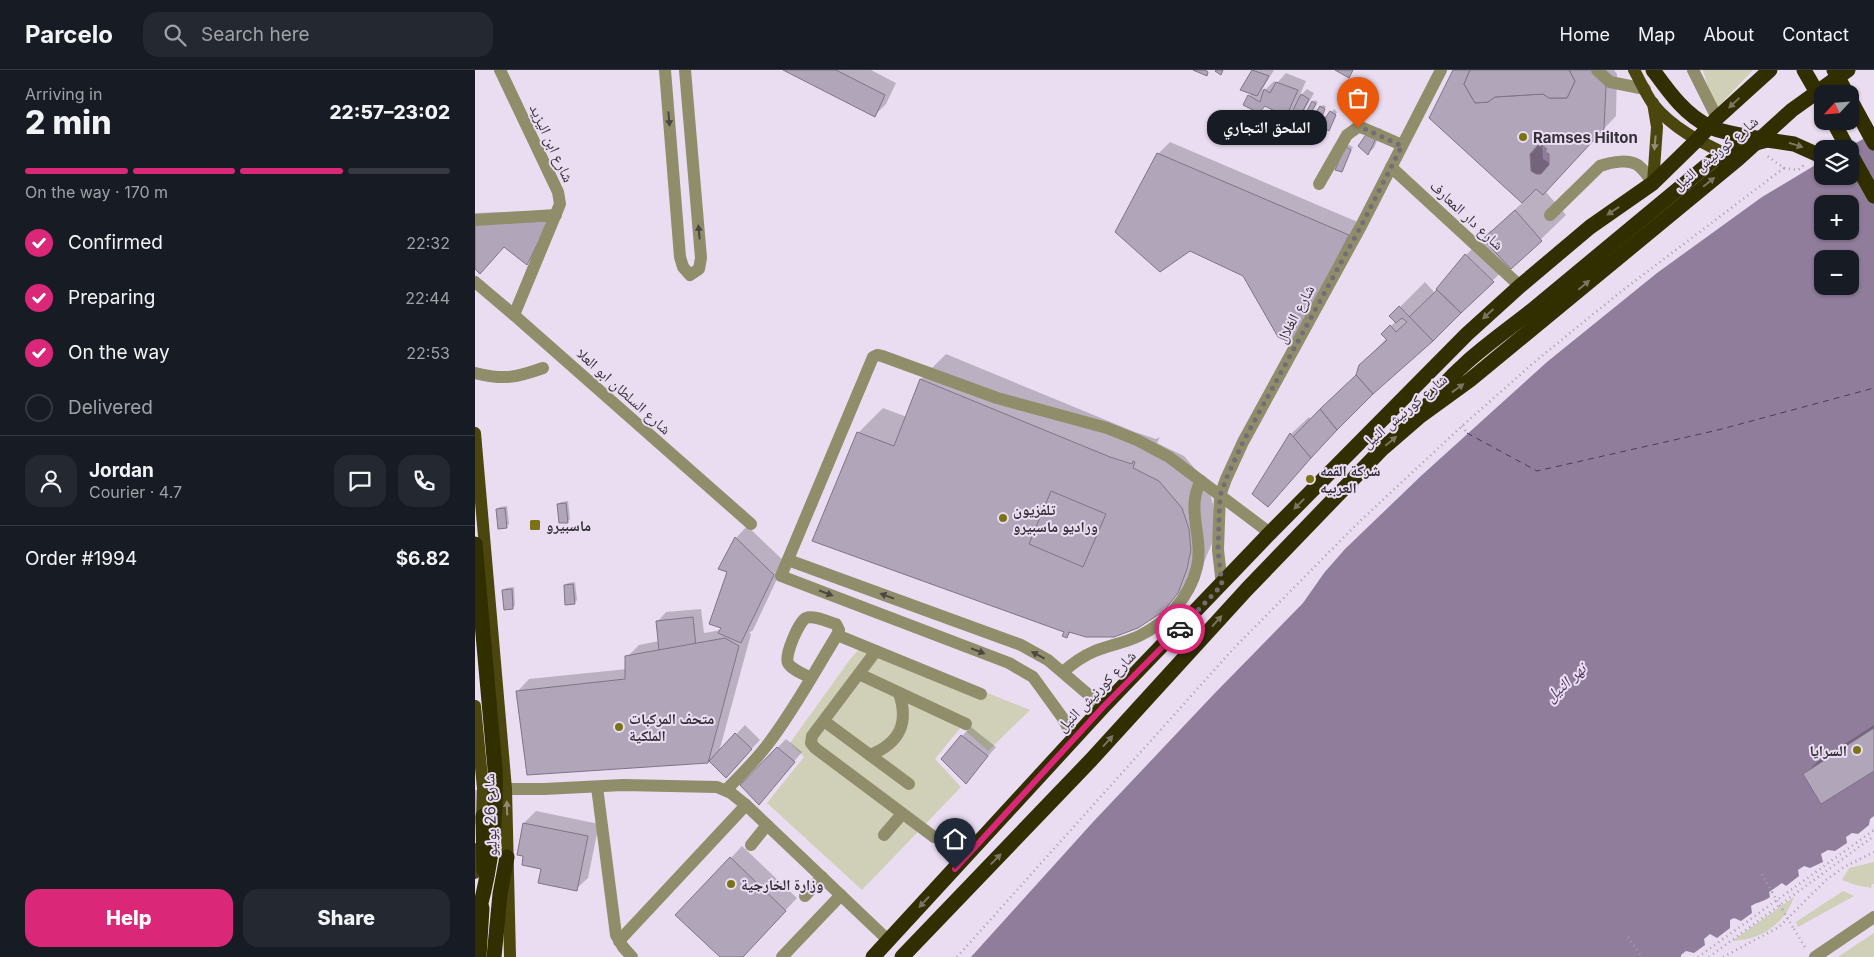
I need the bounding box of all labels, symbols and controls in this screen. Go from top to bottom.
search box [143,12,493,57]
text: Parcelo [25,20,113,49]
icon: search [161,21,189,49]
text: Search here [201,23,310,46]
text: Home [1560,24,1610,45]
text: Map [1638,24,1675,45]
text: About [1703,24,1754,45]
text: Contact [1782,24,1849,45]
pin [1337,77,1379,128]
text: Arriving in [25,84,102,104]
icon: bag [1344,84,1372,112]
north arrow [1814,85,1859,130]
map controls [1814,85,1859,295]
one-way arrow [1728,97,1740,109]
text: 22:57–23:02 [329,101,450,124]
street label: شارع ابن اليزيد [525,101,578,186]
text: 2 min [25,103,111,142]
callout: الملحق التجاري [1208,110,1328,146]
one-way arrow [665,111,673,127]
street label: شارع كورنيش النيل [1668,112,1763,195]
text: الملحق التجاري [1223,117,1311,137]
place label: Ramses Hilton [1533,128,1638,147]
marker: Ramses Hilton [1517,131,1529,143]
one-way arrow [1651,135,1659,151]
button: layers [1814,140,1859,185]
one-way arrow [1789,142,1804,150]
street label: شارع دار المعارف [1425,176,1508,255]
one-way arrow [1703,177,1716,188]
text: On the way · 170 m [25,182,168,202]
button: + [1814,195,1859,240]
one-way arrow [1607,206,1620,216]
one-way arrow [695,224,703,240]
icon: check [25,229,53,257]
text: Confirmed [68,231,163,254]
text: 22:32 [406,233,450,253]
button: − [1814,250,1859,295]
one-way arrow [1577,280,1590,291]
street label: شارع الغلال [1272,281,1319,347]
icon: check [25,284,53,312]
text: Preparing [68,286,155,309]
text: 22:44 [405,288,450,308]
one-way arrow [1482,309,1495,320]
icon: check [25,339,53,367]
text: On the way [68,341,170,364]
text: 22:53 [406,343,450,363]
street label: شارع السلطان ابو العلا [572,344,675,439]
street label: شارع كورنيش النيل [1357,370,1452,453]
one-way arrow [1451,383,1464,394]
text: Delivered [68,396,153,419]
one-way arrow [1385,436,1397,447]
button: person [25,455,77,507]
button: chat [334,455,386,507]
button: phone [398,455,450,507]
text: Jordan [89,459,154,482]
place label: شركة القمه العربيه [1320,461,1381,497]
marker: شركة القمه العربيه [1304,473,1316,485]
text: Courier · 4.7 [89,482,182,502]
one-way arrow [1293,497,1305,509]
place label: تلفزيون وراديو ماسبيرو [1013,500,1098,536]
marker: تلفزيون وراديو ماسبيرو [997,512,1009,524]
place label: ماسبيرو [546,516,591,535]
marker: ماسبيرو [528,518,542,532]
text: Order #1994 [25,547,137,570]
text: $6.82 [396,547,450,570]
one-way arrow [819,589,834,597]
one-way arrow [879,592,894,600]
courier [1155,604,1205,654]
one-way arrow [1212,614,1223,627]
icon: car [1166,615,1194,643]
street label: شارع كورنيش النيل [1052,646,1141,736]
one-way arrow [971,647,986,655]
one-way arrow [1032,650,1045,659]
water label: نهر النيل [1540,657,1592,706]
place label: متحف المركبات الملكية [629,709,714,745]
marker: متحف المركبات الملكية [613,721,625,733]
one-way arrow [1102,736,1114,748]
place label: السرايا [1809,741,1847,760]
marker: السرايا [1851,744,1863,756]
street label: شارع 26 يوليو [479,773,502,857]
one-way arrow [503,800,511,816]
pin [934,818,976,869]
icon: home [941,825,969,853]
one-way arrow [990,853,1002,865]
place label: وزارة الخارجية [741,875,823,894]
marker: وزارة الخارجية [725,878,737,890]
button: Help [25,889,233,947]
button: Share [243,889,450,947]
one-way arrow [918,896,930,908]

